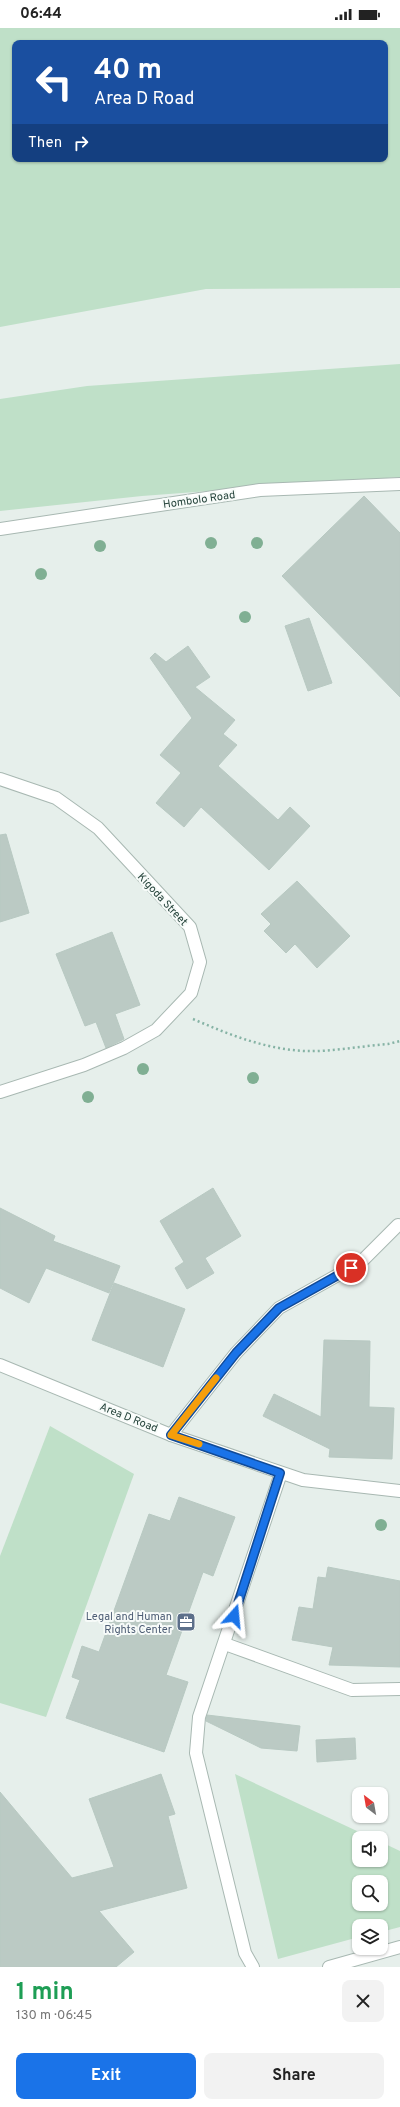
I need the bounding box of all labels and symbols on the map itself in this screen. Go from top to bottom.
street label: Hombolo Road [162,488,236,512]
street label: Kigoda Street [134,870,190,929]
pin [334,1251,368,1285]
street label: Area D Road [98,1400,160,1436]
position arrow [213,1595,255,1637]
place label: Legal and Human Rights Center [86,1610,173,1637]
office icon: Legal and Human Rights Center [175,1611,197,1633]
north arrow [352,1787,388,1823]

